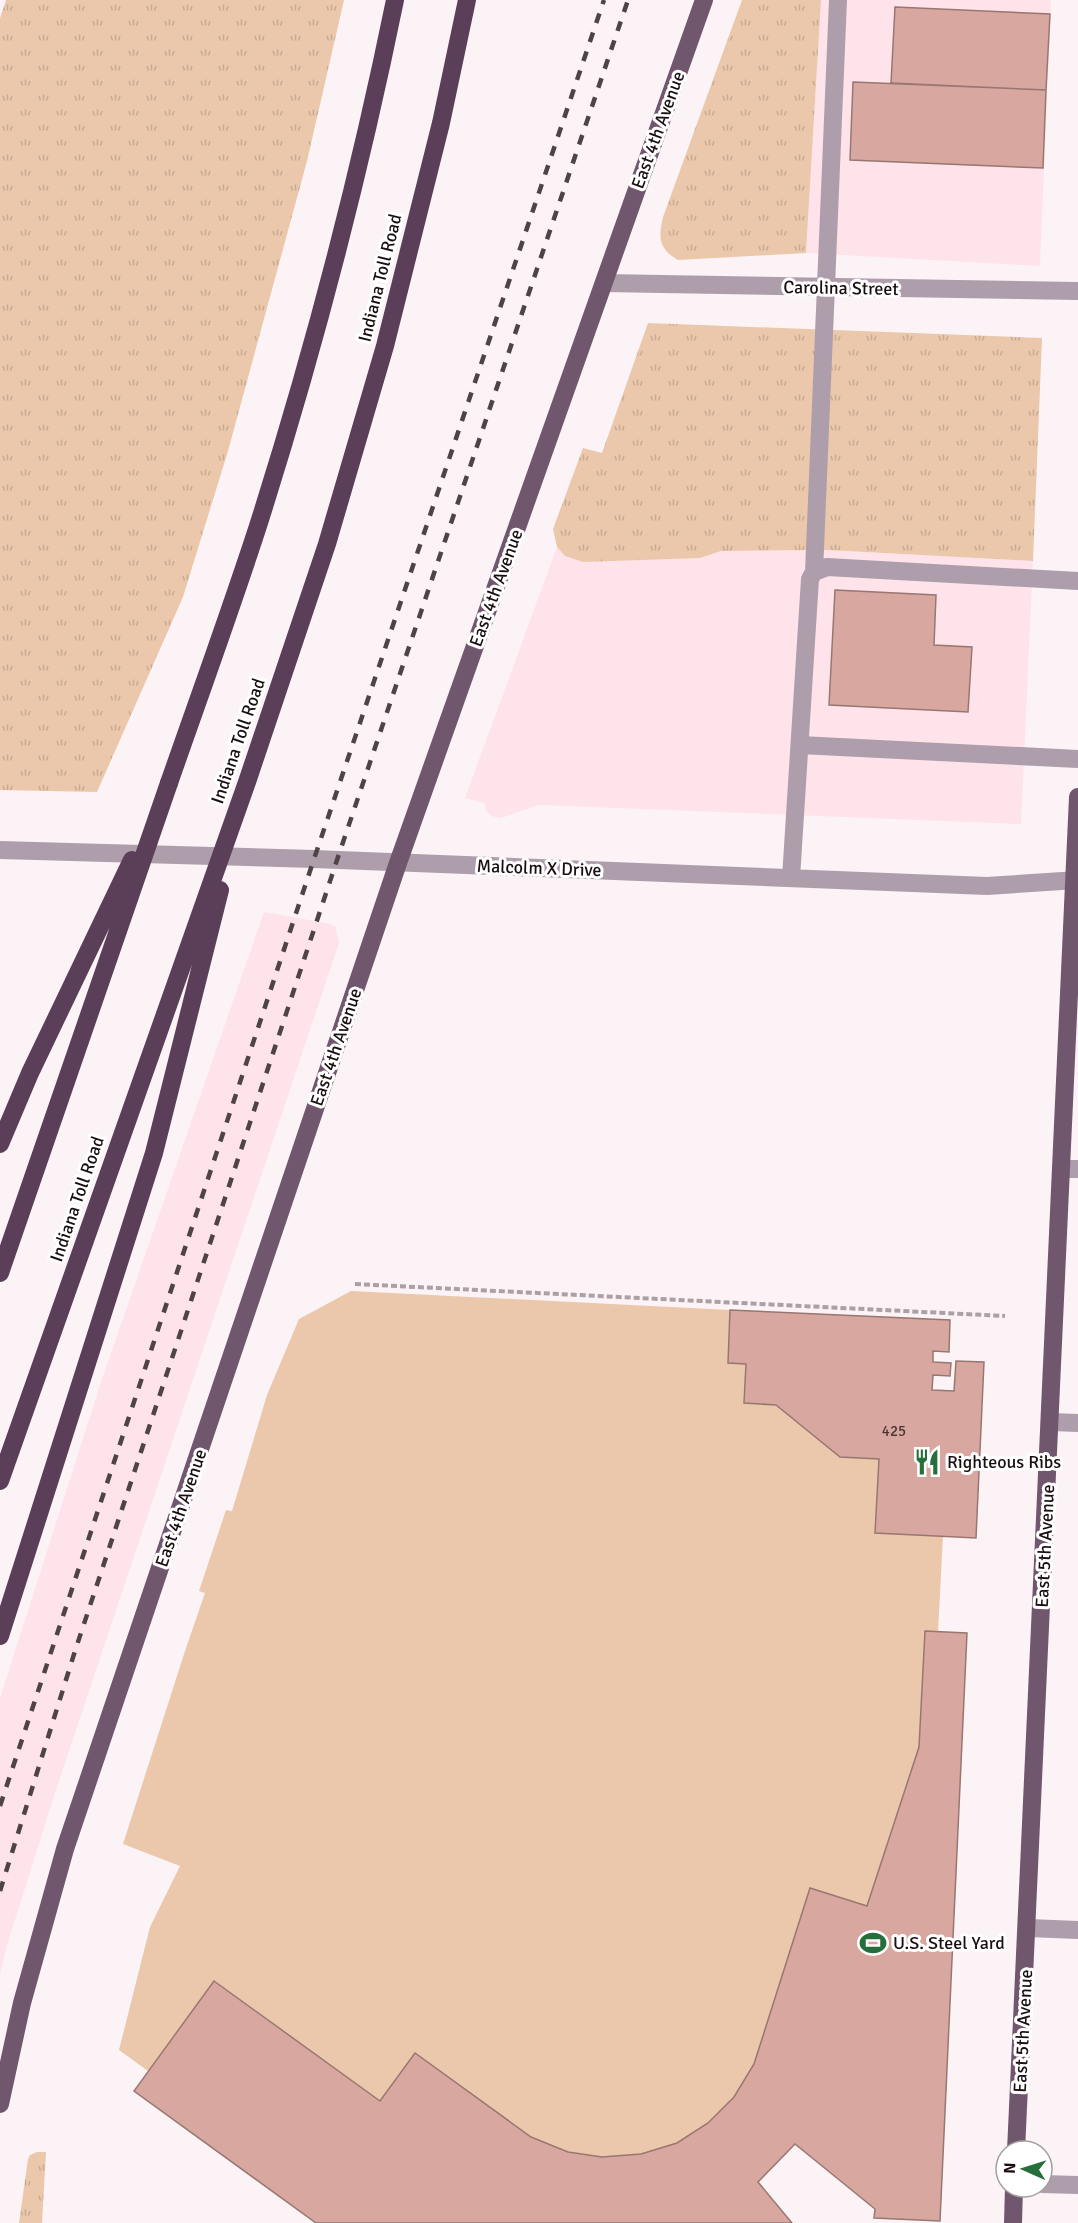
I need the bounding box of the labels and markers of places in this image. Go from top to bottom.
restaurant icon: Righteous Ribs [912,1447,942,1477]
place label: Righteous Ribs [947,1451,1061,1473]
sports icon: U.S. Steel Yard [858,1928,888,1958]
place label: U.S. Steel Yard [893,1932,1005,1954]

